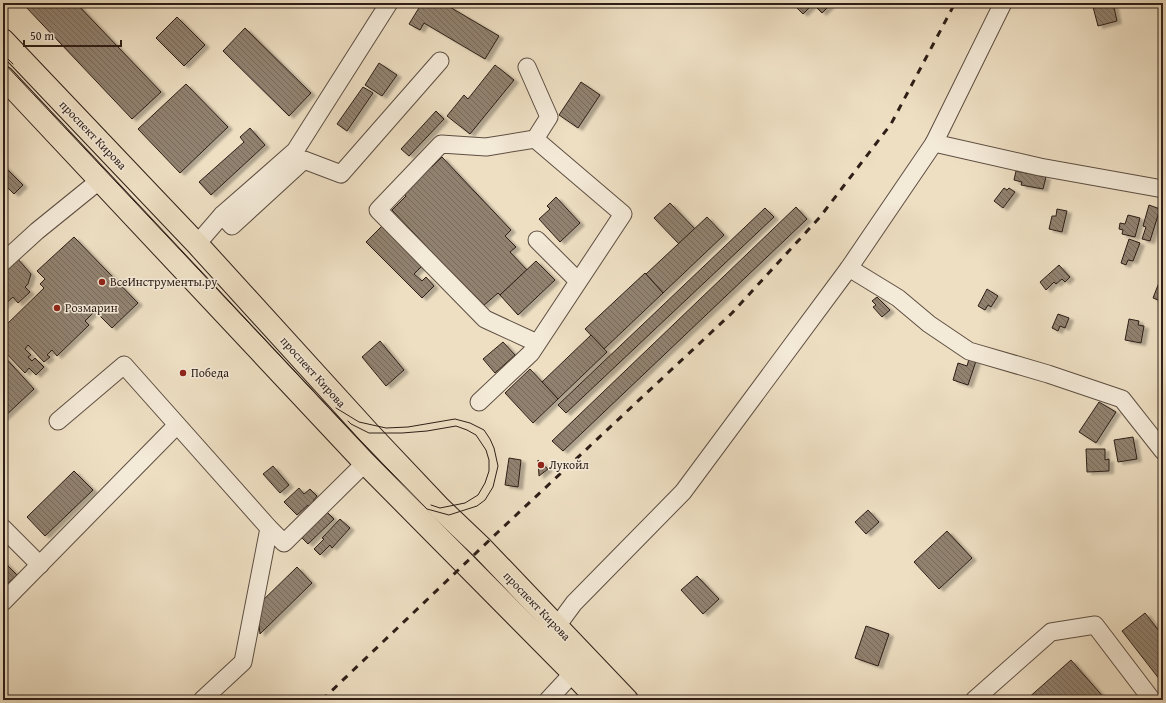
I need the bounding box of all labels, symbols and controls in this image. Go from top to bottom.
scale bar [24,22,121,48]
text: 50 m [30,27,54,44]
street label: проспект Кирова [56,96,131,173]
place label: ВсеИнструменты.ру [110,273,217,290]
marker: ВсеИнструменты.ру [97,277,107,287]
place label: Розмарин [65,299,118,316]
marker: Розмарин [52,303,62,313]
street label: проспект Кирова [277,332,350,411]
place label: Победа [191,364,229,381]
marker: Победа [178,368,188,378]
place label: Лукойл [549,456,589,473]
marker: Лукойл [536,460,546,470]
street label: проспект Кирова [500,567,575,644]

